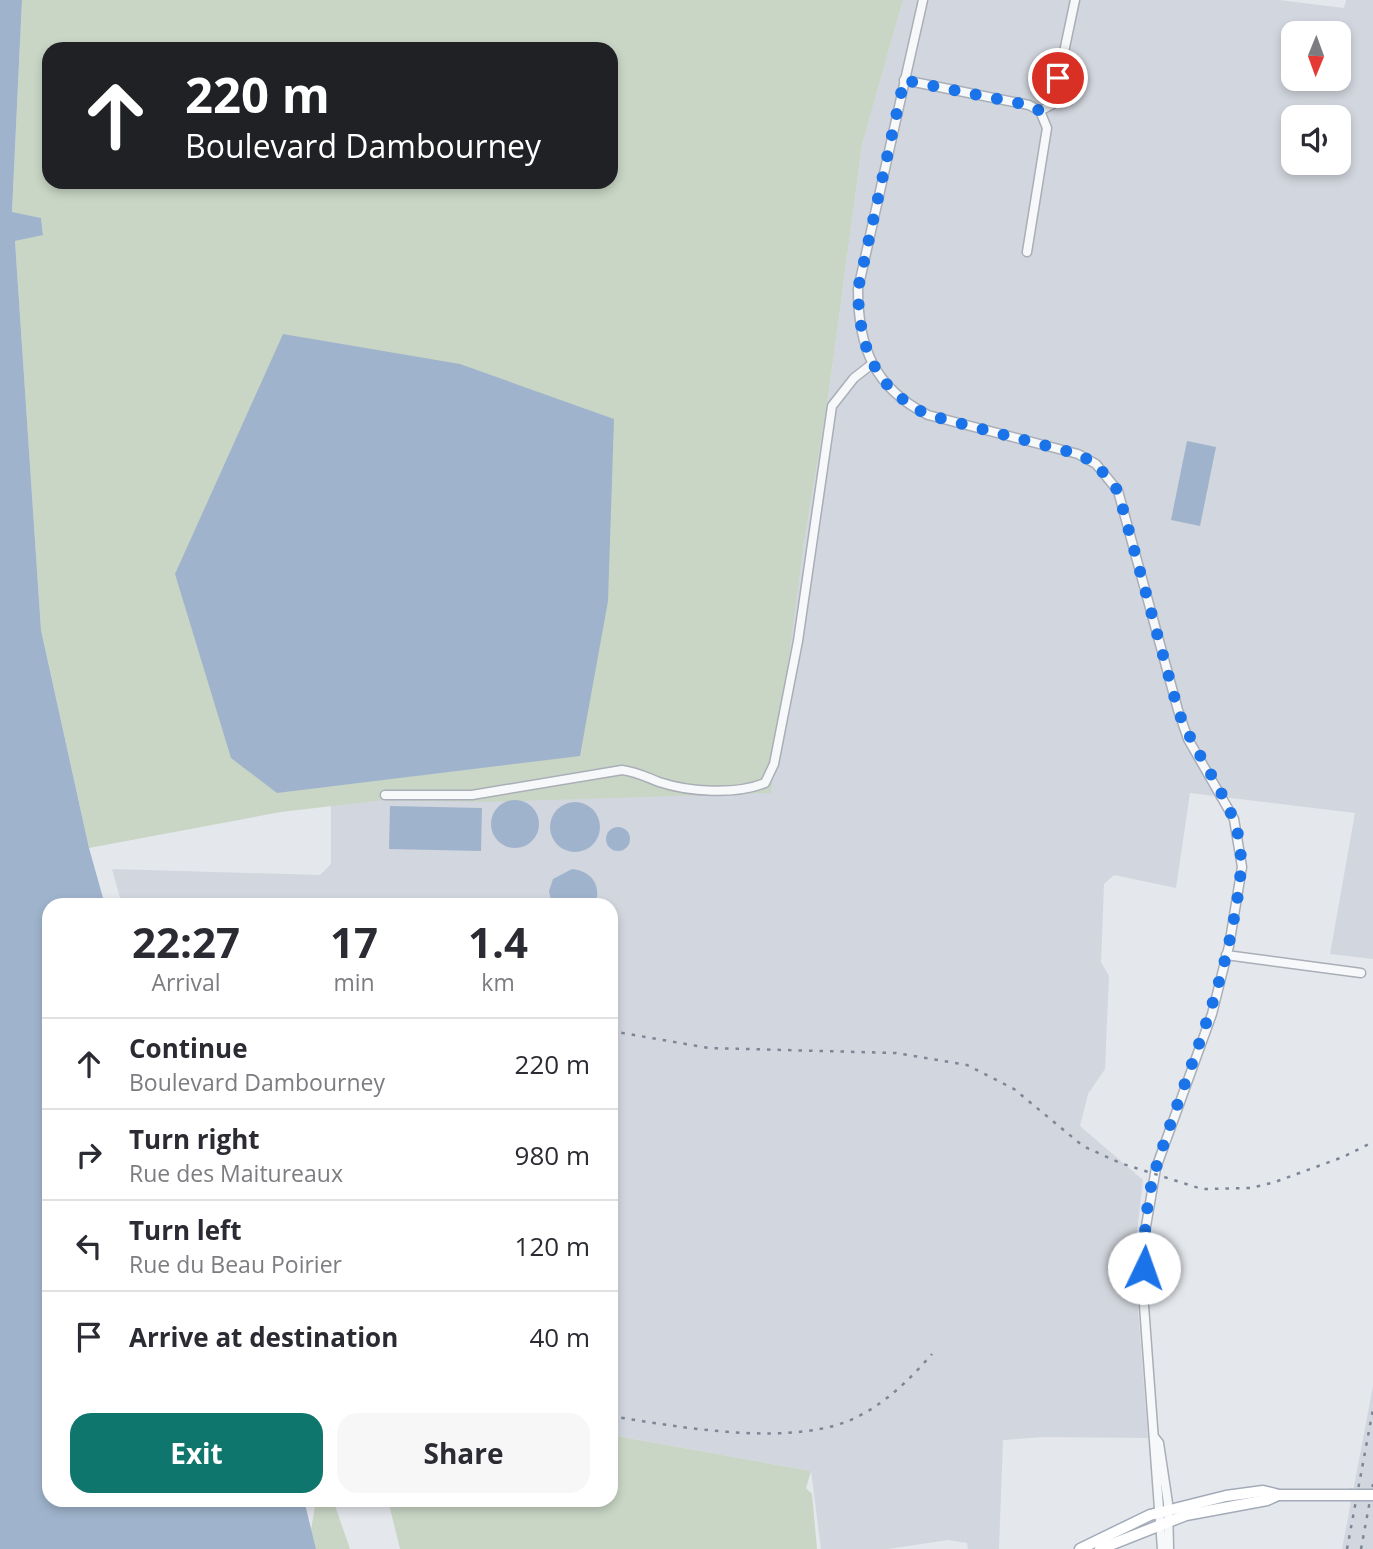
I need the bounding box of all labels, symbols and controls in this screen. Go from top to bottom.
north arrow [1281,21,1351,91]
map controls [1281,21,1351,175]
pin [1028,48,1088,108]
icon: arrive [1039,59,1077,97]
text: 220 m [185,61,330,127]
icon: ahead [70,70,161,161]
button: sound [1281,105,1351,175]
text: Boulevard Dambourney [185,124,541,167]
text: 22:27 [132,913,240,970]
text: 17 [330,913,378,970]
text: 1.4 [468,913,528,970]
text: Arrival [151,966,221,998]
text: min [333,966,375,998]
text: km [481,966,515,998]
text: Continue [129,1030,248,1066]
icon: ahead [70,1045,108,1083]
text: 220 m [515,1046,590,1082]
text: Boulevard Dambourney [129,1066,385,1098]
text: Turn right [129,1121,260,1157]
icon: right [70,1136,108,1174]
text: 980 m [515,1137,590,1173]
text: Rue des Maitureaux [129,1157,343,1189]
text: Turn left [129,1212,241,1248]
icon: left [70,1227,108,1265]
text: 120 m [515,1228,590,1264]
position arrow [1107,1231,1181,1305]
text: Rue du Beau Poirier [129,1248,342,1280]
icon: arrive [70,1318,108,1356]
text: Arrive at destination [129,1319,398,1355]
text: 40 m [529,1319,590,1355]
button: Exit [70,1413,323,1493]
button: Share [337,1413,590,1493]

